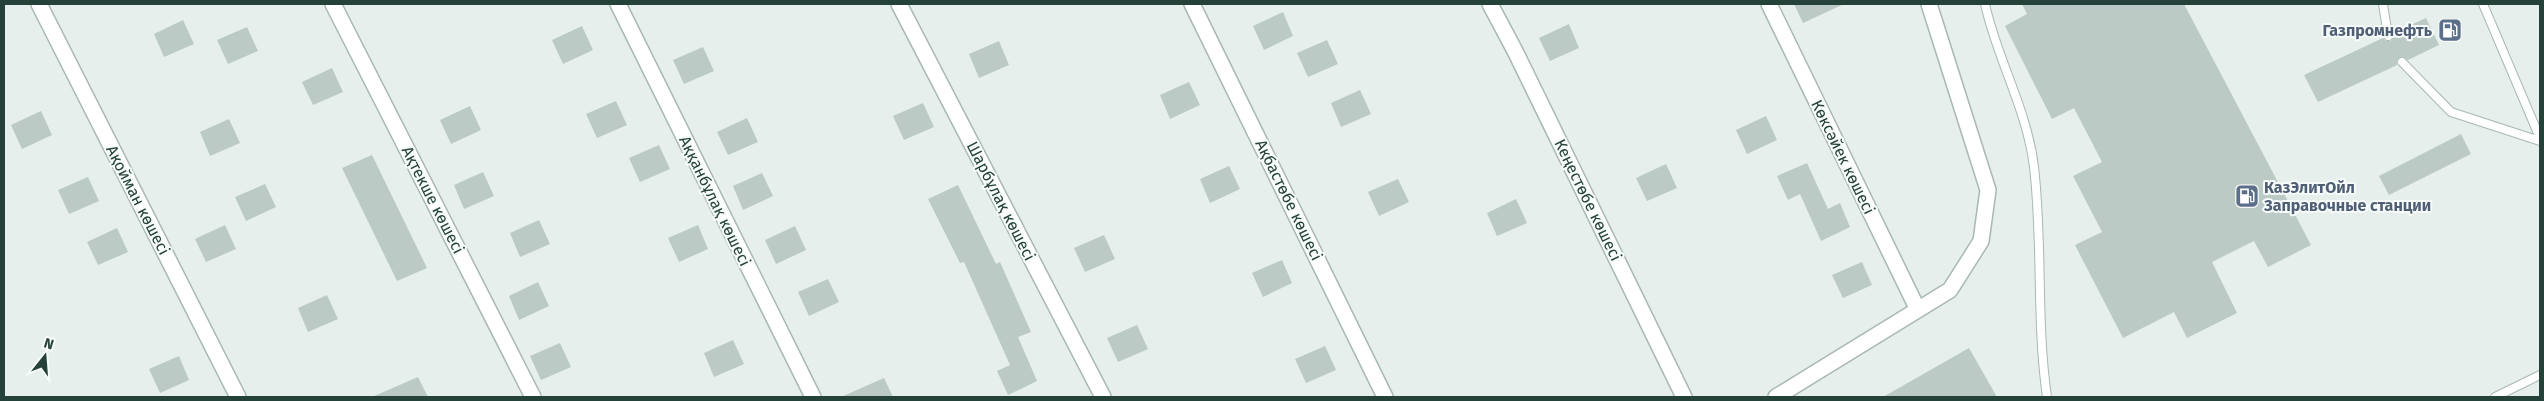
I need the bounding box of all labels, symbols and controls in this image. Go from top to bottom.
fuel station icon: Газпромнефть [2437,17,2463,43]
place label: Газпромнефть [2323,21,2433,40]
street label: Көксәйек көшесі [1807,97,1879,217]
street label: Аққанбұлақ көшесі [675,133,755,269]
street label: Ақбастөбе көшесі [1251,136,1327,264]
street label: Кеңестөбе көшесі [1550,136,1626,264]
street label: Шарбұлақ көшесі [963,138,1039,264]
street label: Ақойман көшесі [102,142,174,258]
street label: Ақтекше көшесі [398,143,468,257]
place label: КазЭлитОйл Заправочные станции [2263,178,2431,215]
fuel station icon: КазЭлитОйл Заправочные станции [2234,183,2260,209]
north arrow [20,331,70,381]
text: N [42,335,56,354]

